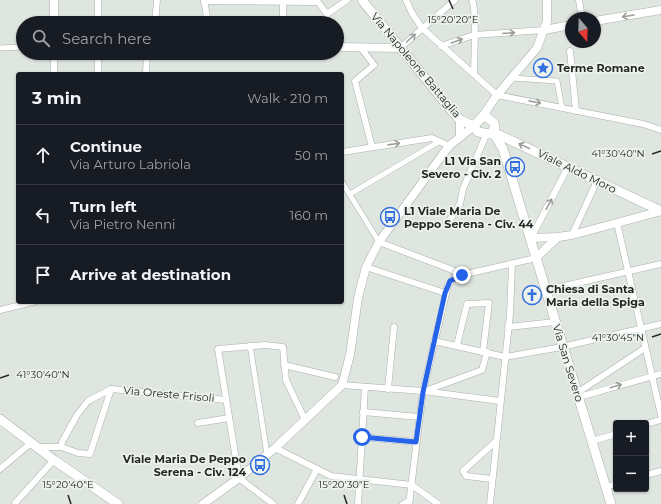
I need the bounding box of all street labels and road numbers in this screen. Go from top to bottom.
street label: Via Napoleone Battaglia [368,10,464,120]
street label: Viale Aldo Moro [535,146,619,196]
street label: Via San Severo [550,323,586,404]
street label: Via Oreste Frisoli [123,383,215,405]

